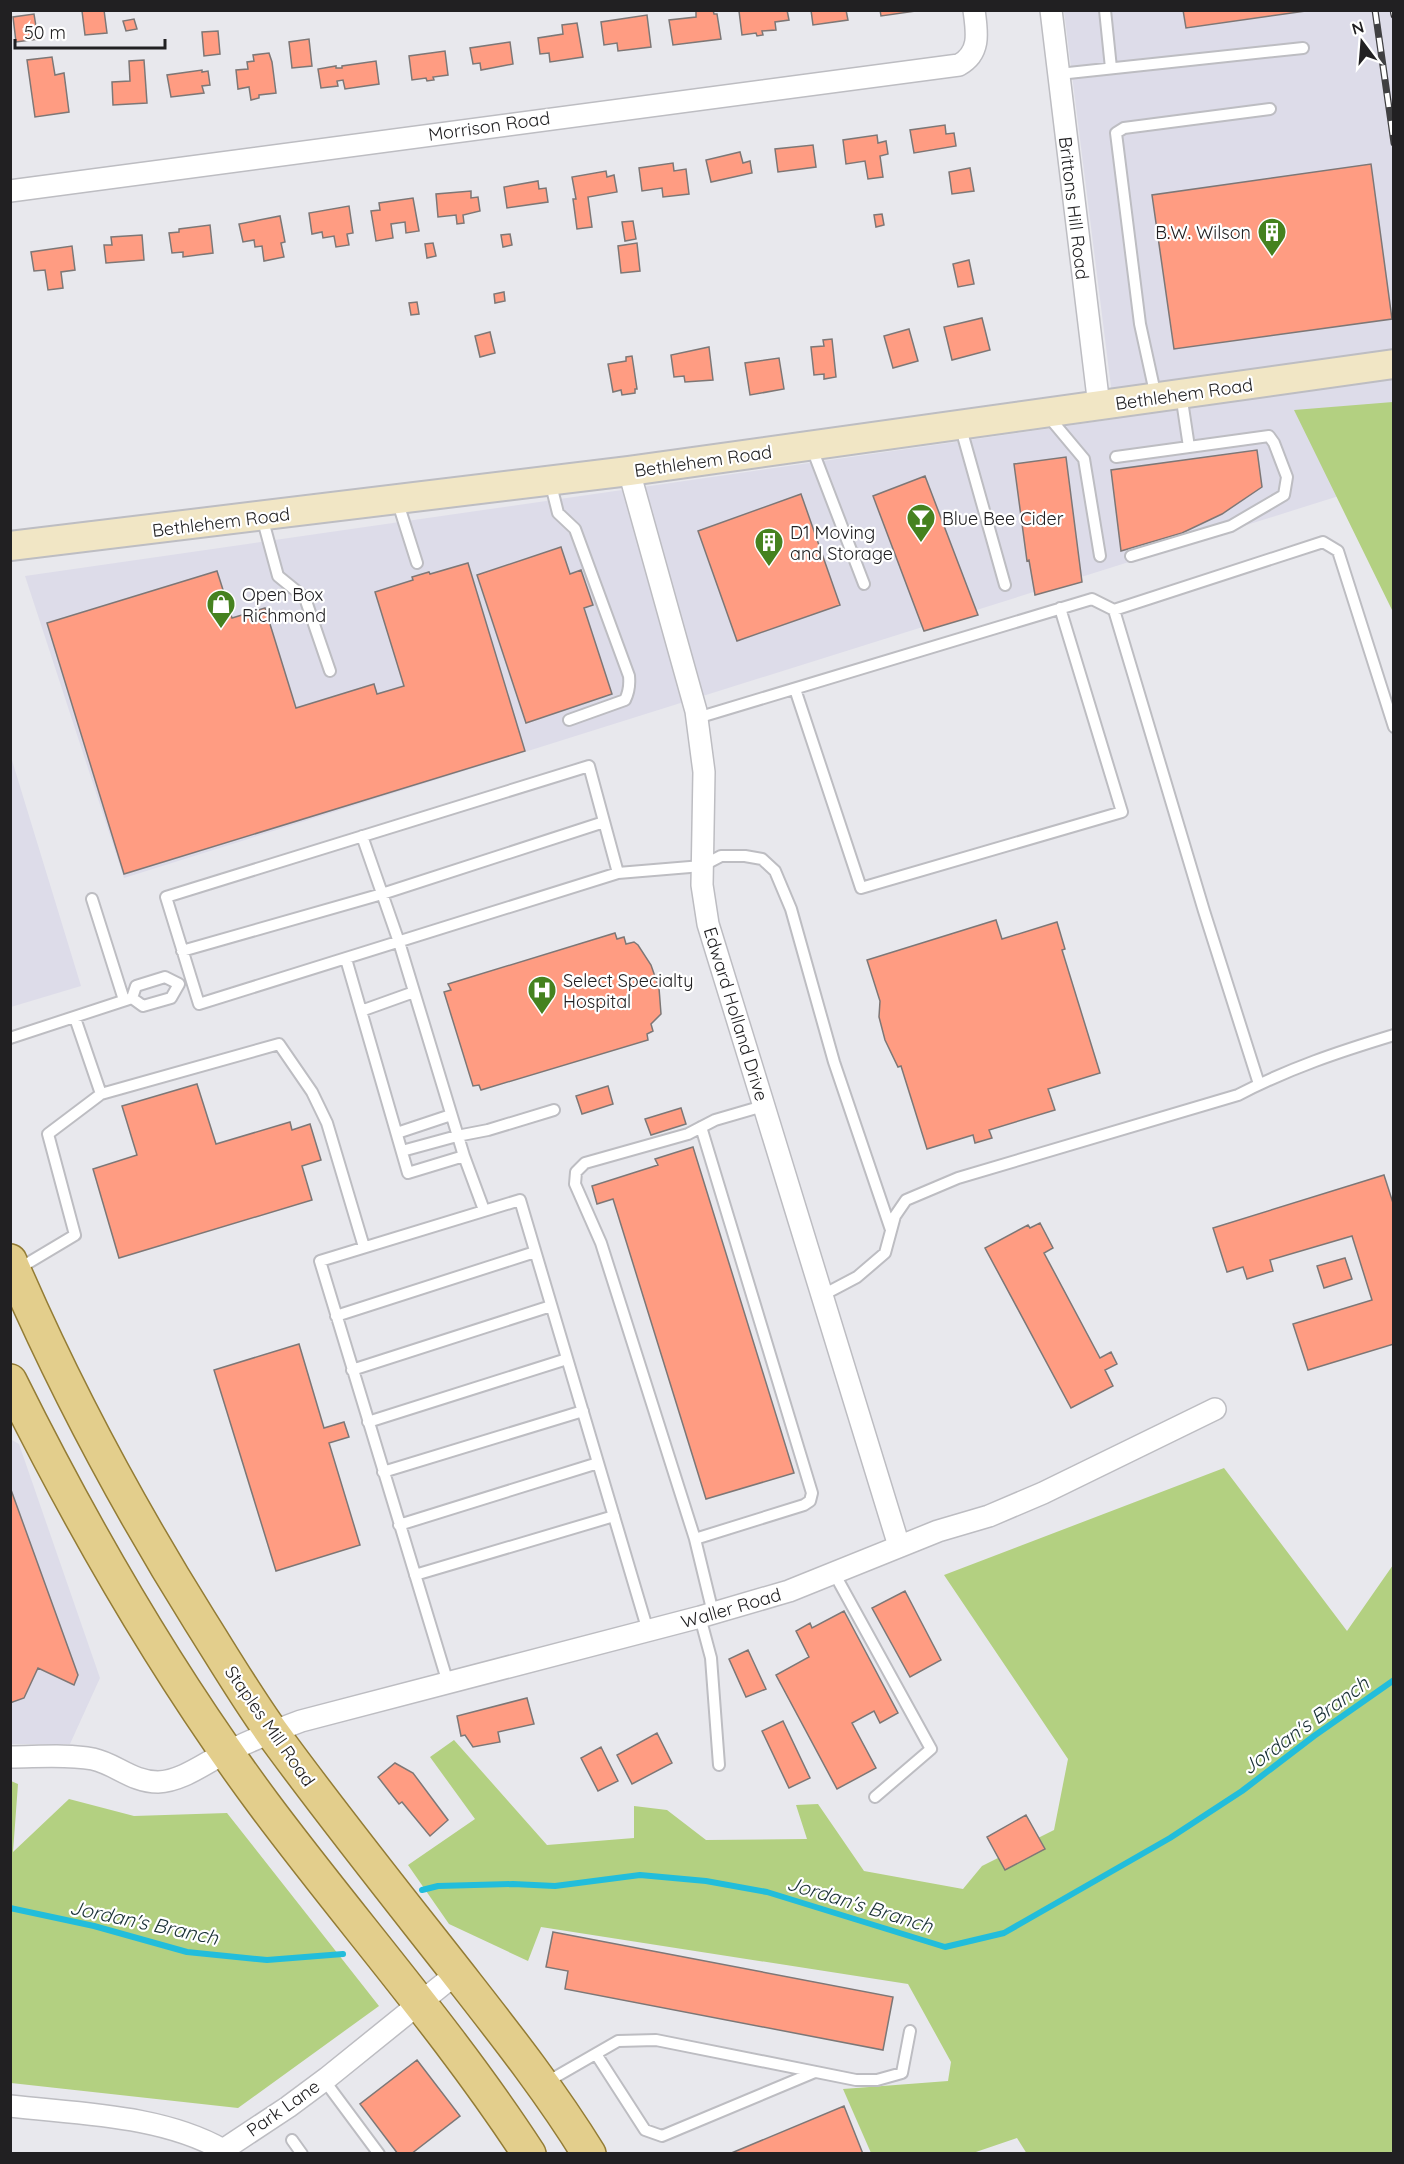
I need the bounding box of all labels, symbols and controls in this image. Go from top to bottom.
scale bar [15,12,165,50]
north arrow [1332,12,1392,72]
text: N [1349,16,1366,39]
text: 50 m [24,21,66,44]
street label: Morrison Road [427,106,551,146]
street label: Brittons Hill Road [1054,135,1094,281]
building icon: B.W. Wilson [1256,216,1288,258]
place label: B.W. Wilson [1155,221,1251,244]
street label: Bethlehem Road [1114,373,1254,415]
street label: Bethlehem Road [633,440,773,482]
street label: Bethlehem Road [151,502,291,542]
bar icon: Blue Bee Cider [905,502,937,544]
place label: Blue Bee Cider [942,507,1064,530]
place label: D1 Moving and Storage [790,521,893,565]
building icon: D1 Moving and Storage [753,526,785,568]
place label: Open Box Richmond [242,583,326,627]
shop icon: Open Box Richmond [205,588,237,630]
street label: Edward Holland Drive [699,924,773,1104]
place label: Select Specialty Hospital [563,969,693,1013]
hospital icon: Select Specialty Hospital [526,974,558,1016]
street label: Waller Road [678,1583,784,1633]
street label: Staples Mill Road [220,1661,320,1791]
water label: Jordan's Branch [1237,1670,1374,1780]
water label: Jordan's Branch [784,1870,937,1938]
water label: Jordan's Branch [67,1894,221,1950]
street label: Park Lane [242,2074,324,2142]

